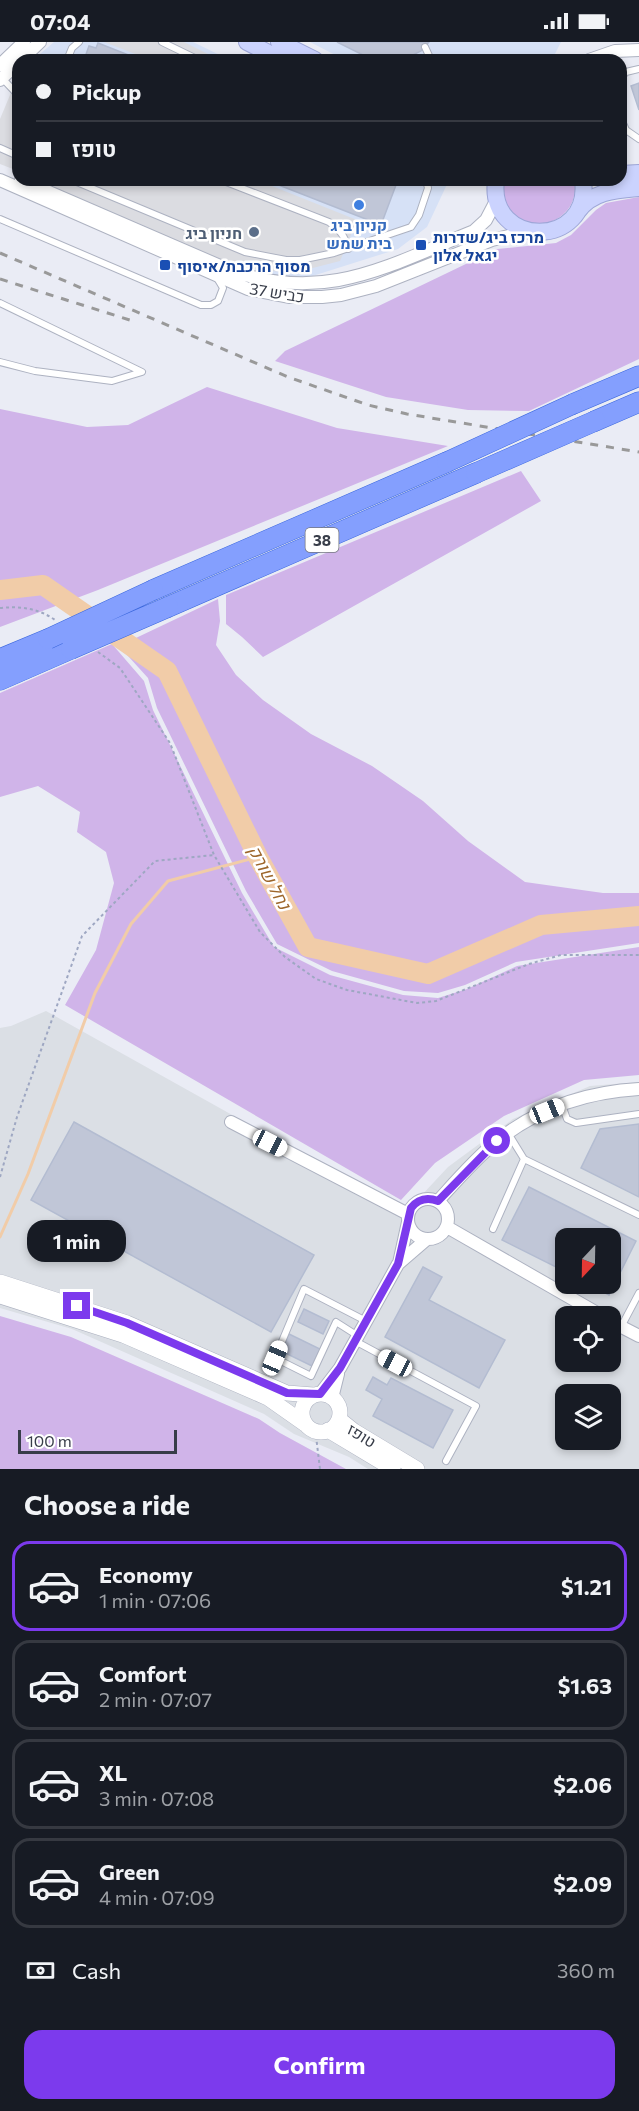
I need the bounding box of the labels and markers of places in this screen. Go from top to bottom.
marker: קניון ביג בית שמש [352,198,366,212]
place label: קניון ביג בית שמש [326,215,392,252]
place label: חניון ביג [186,223,242,242]
marker: חניון ביג [247,225,261,239]
place label: מרכז ביג/שדרות יגאל אלון [433,227,544,264]
marker: מרכז ביג/שדרות יגאל אלון [414,238,428,252]
place label: מסוף הרכבת/איסוף [177,256,311,275]
marker: מסוף הרכבת/איסוף [158,258,172,272]

